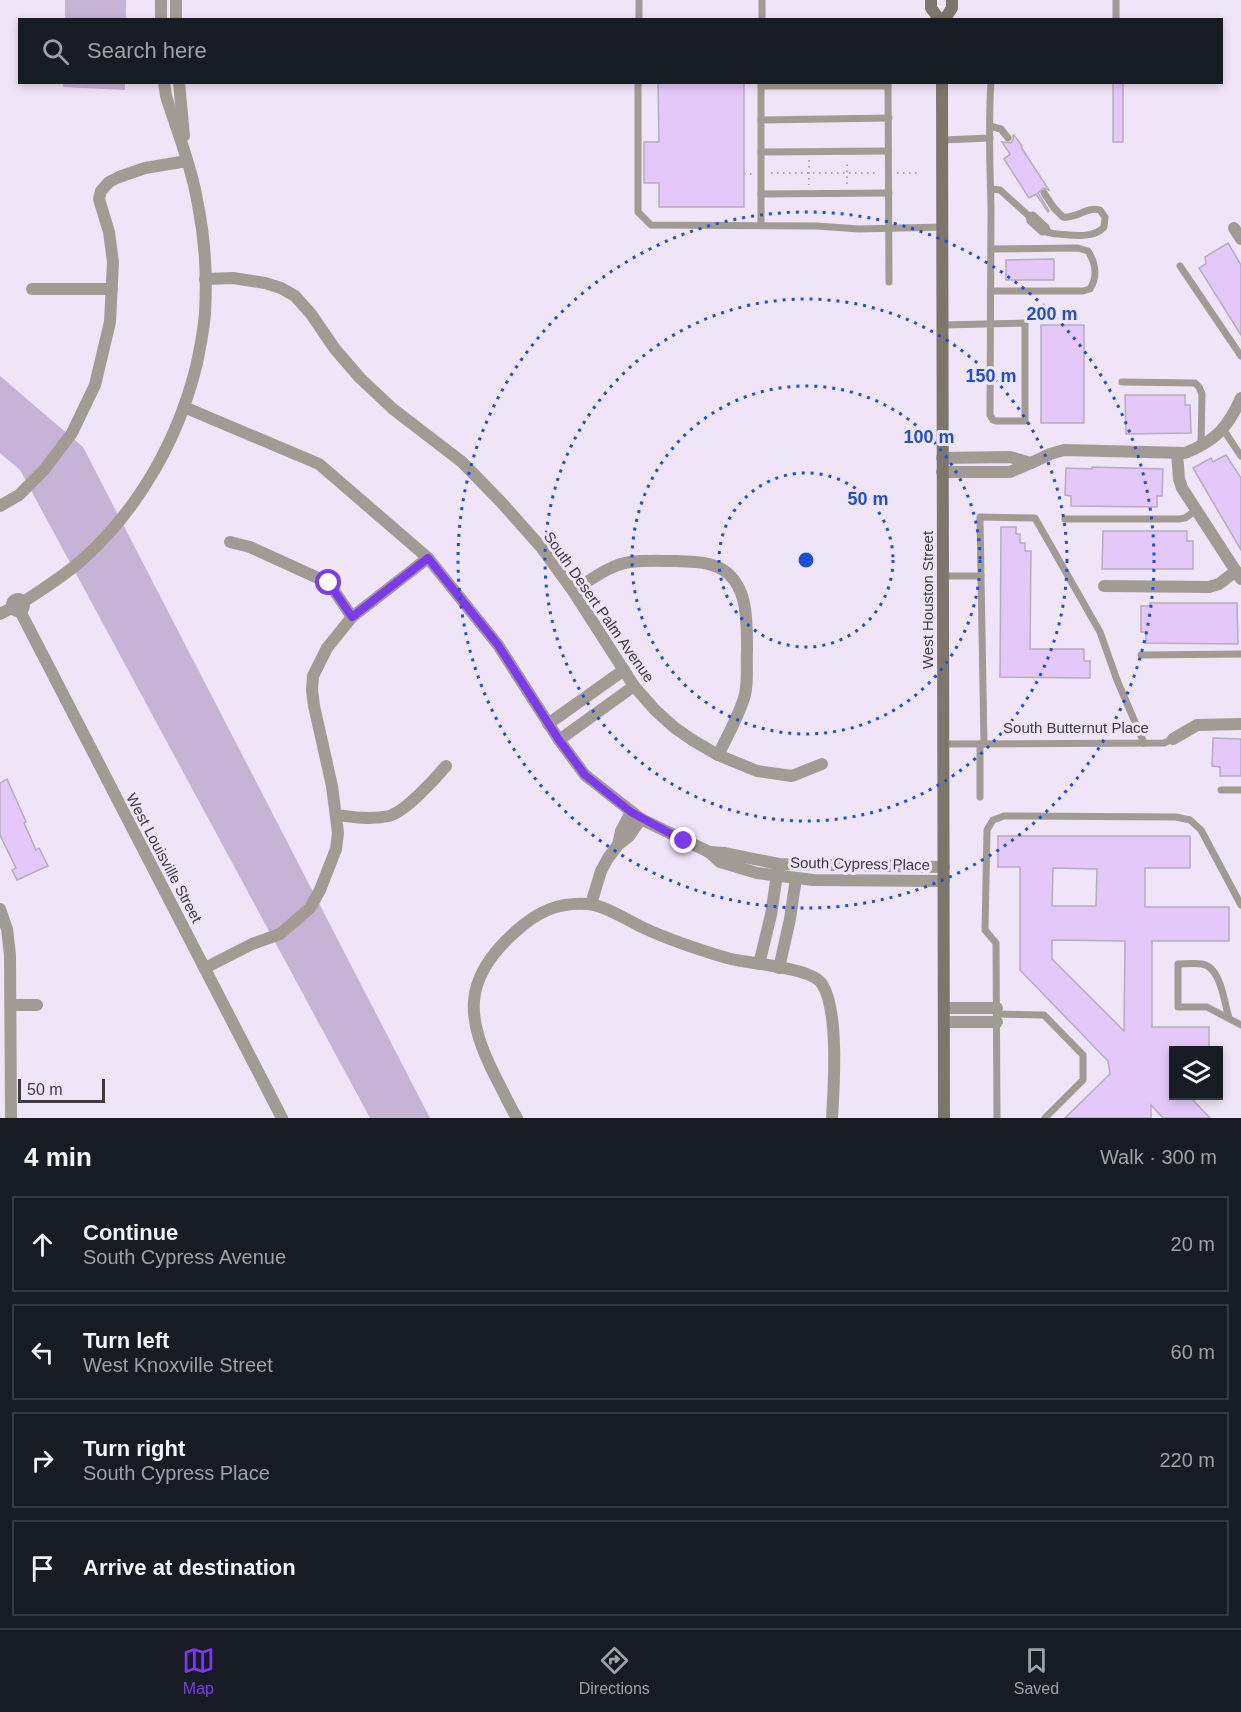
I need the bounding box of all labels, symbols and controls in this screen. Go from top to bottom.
search box [18,18,1223,84]
icon: search [39,35,72,68]
text: Search here [87,38,207,63]
text: 200 m [1026,304,1078,324]
text: 150 m [965,366,1017,386]
text: 100 m [903,427,955,447]
text: 50 m [847,489,889,509]
street label: South Desert Palm Avenue [541,528,658,685]
street label: West Houston Street [919,530,936,669]
centre of rings [796,550,816,570]
route start [315,569,341,595]
street label: South Butternut Place [1003,719,1149,736]
street label: West Louisville Street [123,790,206,926]
route end [670,827,696,853]
street label: South Cypress Place [790,854,930,873]
map controls [1169,1046,1223,1100]
button: layers [1169,1046,1223,1100]
scale bar [18,1076,105,1104]
text: 50 m [27,1081,63,1098]
text: 4 min [24,1142,92,1172]
text: Walk · 300 m [1100,1146,1217,1168]
text: Continue [83,1220,178,1245]
icon: ahead [26,1228,59,1261]
text: 20 m [1171,1233,1215,1255]
text: South Cypress Avenue [83,1246,286,1268]
text: Turn left [83,1328,169,1353]
icon: left [26,1336,59,1369]
text: 60 m [1171,1341,1215,1363]
text: West Knoxville Street [83,1354,273,1376]
text: Turn right [83,1436,185,1461]
icon: right [26,1444,59,1477]
text: 220 m [1159,1449,1215,1471]
text: South Cypress Place [83,1462,270,1484]
icon: arrive [26,1552,59,1585]
text: Arrive at destination [83,1555,296,1580]
tab: Map [182,1644,215,1698]
tab: Directions [579,1644,650,1698]
tab: Saved [1014,1644,1059,1698]

